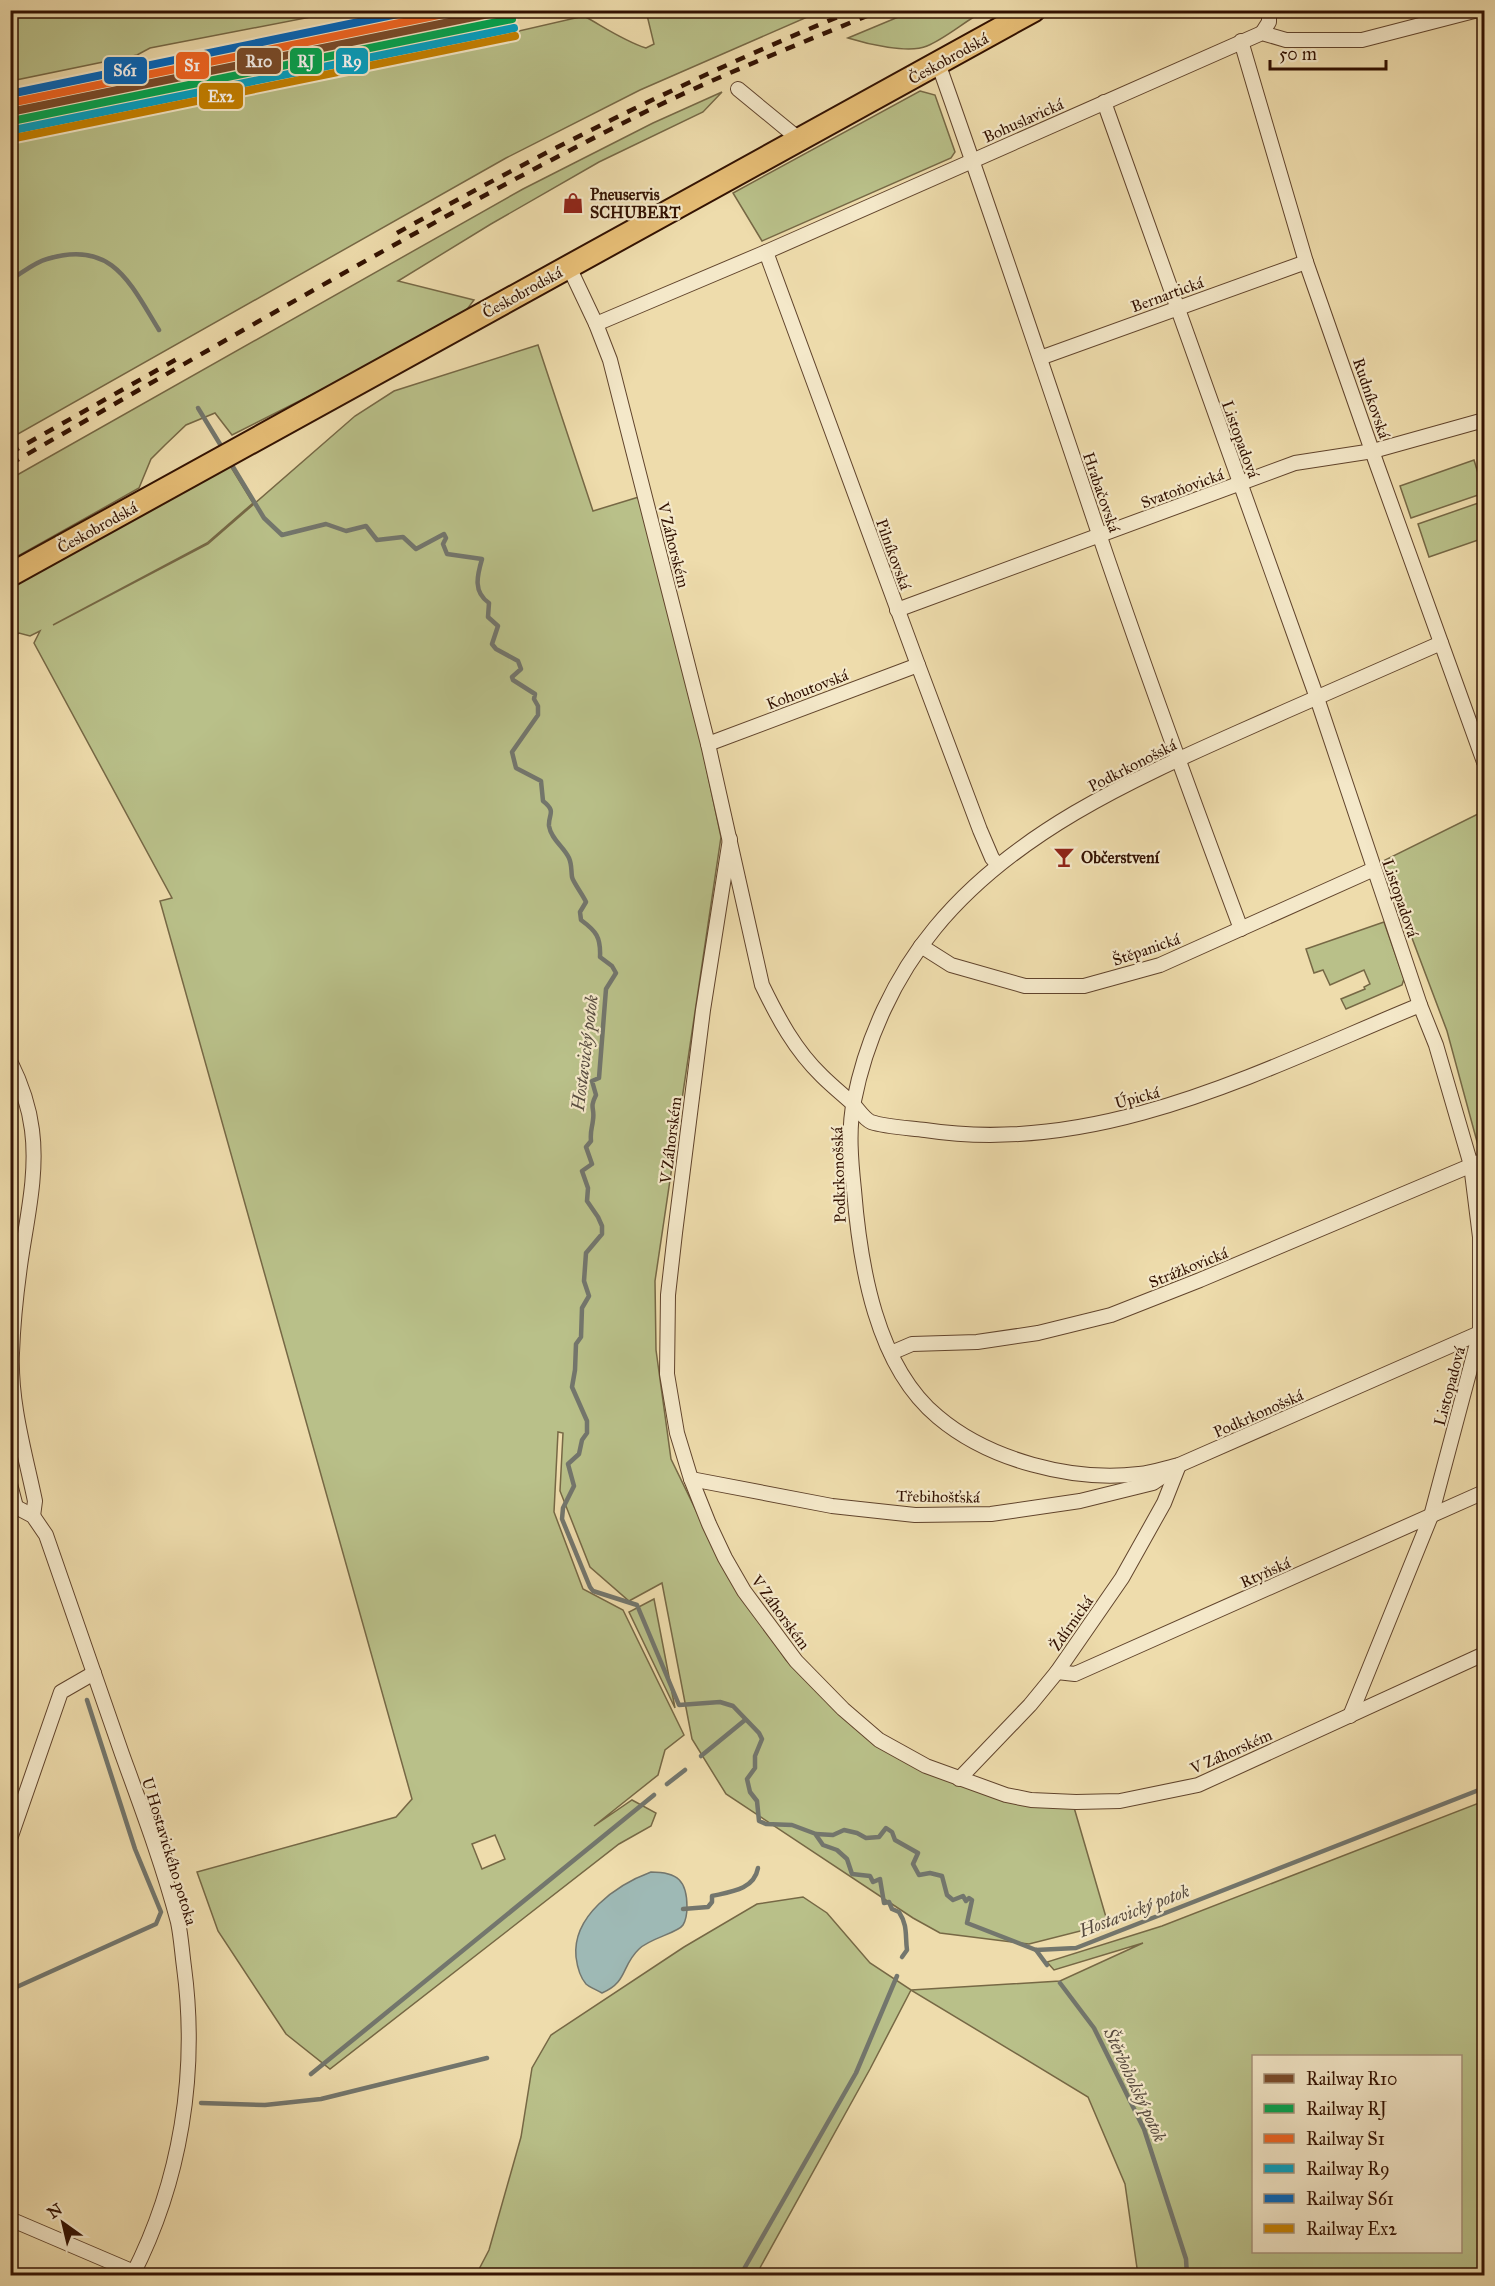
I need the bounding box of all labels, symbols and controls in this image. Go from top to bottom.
street label: Českobrodská [904,28,992,88]
scale bar [1270,33,1386,71]
text: 50 m [1279,43,1317,65]
line badge: R10 [236,47,282,75]
line badge: RJ [289,47,323,75]
line badge: R9 [335,47,369,75]
line badge: S1 [175,51,210,80]
text: R10 [246,52,272,71]
text: RJ [297,52,315,72]
text: R9 [342,52,362,72]
line badge: S61 [103,56,148,85]
text: S1 [184,56,200,75]
text: S61 [113,61,137,80]
line badge: Ex2 [198,82,244,110]
text: Ex2 [208,87,235,106]
street label: Bohuslavická [980,94,1066,147]
place label: Pneuservis SCHUBERT [590,185,681,222]
shop icon: Pneuservis SCHUBERT [561,191,585,215]
street label: Českobrodská [478,262,566,322]
street label: Bernartická [1128,273,1206,316]
street label: Rudníkovská [1349,355,1394,441]
street label: Listopadová [1218,398,1263,481]
street label: Hrabačovská [1079,450,1124,535]
street label: Svatoňovická [1138,465,1227,512]
street label: Českobrodská [53,497,141,557]
street label: V Záhorském [653,499,693,590]
street label: Pilníkovská [872,516,915,592]
street label: Kohoutovská [764,665,851,714]
street label: Podkrkonošská [1085,735,1180,796]
bar icon: Občerstvení [1052,845,1076,869]
place label: Občerstvení [1081,848,1161,867]
street label: Listopadová [1378,857,1423,940]
street label: Štěpanická [1110,928,1183,970]
water label: Hostavický potok [567,994,604,1113]
street label: Úpická [1112,1080,1162,1113]
street label: V Záhorském [656,1095,685,1186]
street label: Podkrkonošská [827,1126,850,1223]
street label: Strážkovická [1146,1243,1231,1292]
street label: Listopadová [1430,1344,1469,1428]
street label: Podkrkonošská [1210,1385,1306,1442]
street label: Třebihošťská [896,1486,980,1507]
street label: Rtyňská [1237,1553,1293,1592]
street label: V Záhorském [747,1571,814,1654]
street label: Ždírnická [1044,1591,1097,1654]
street label: V Záhorském [1186,1725,1276,1778]
street label: U Hostavického potoka [138,1775,201,1927]
water label: Hostavický potok [1075,1880,1193,1943]
water label: Štěrboholský potok [1098,2023,1173,2146]
legend [1252,2055,1462,2253]
text: Railway R10 [1306,2068,1398,2090]
text: Railway RJ [1306,2098,1388,2121]
text: Railway S1 [1306,2128,1385,2150]
text: Railway R9 [1306,2158,1390,2180]
text: Railway S61 [1306,2188,1394,2210]
north arrow [33,2193,93,2253]
text: N [44,2199,66,2223]
text: Railway Ex2 [1306,2218,1397,2240]

